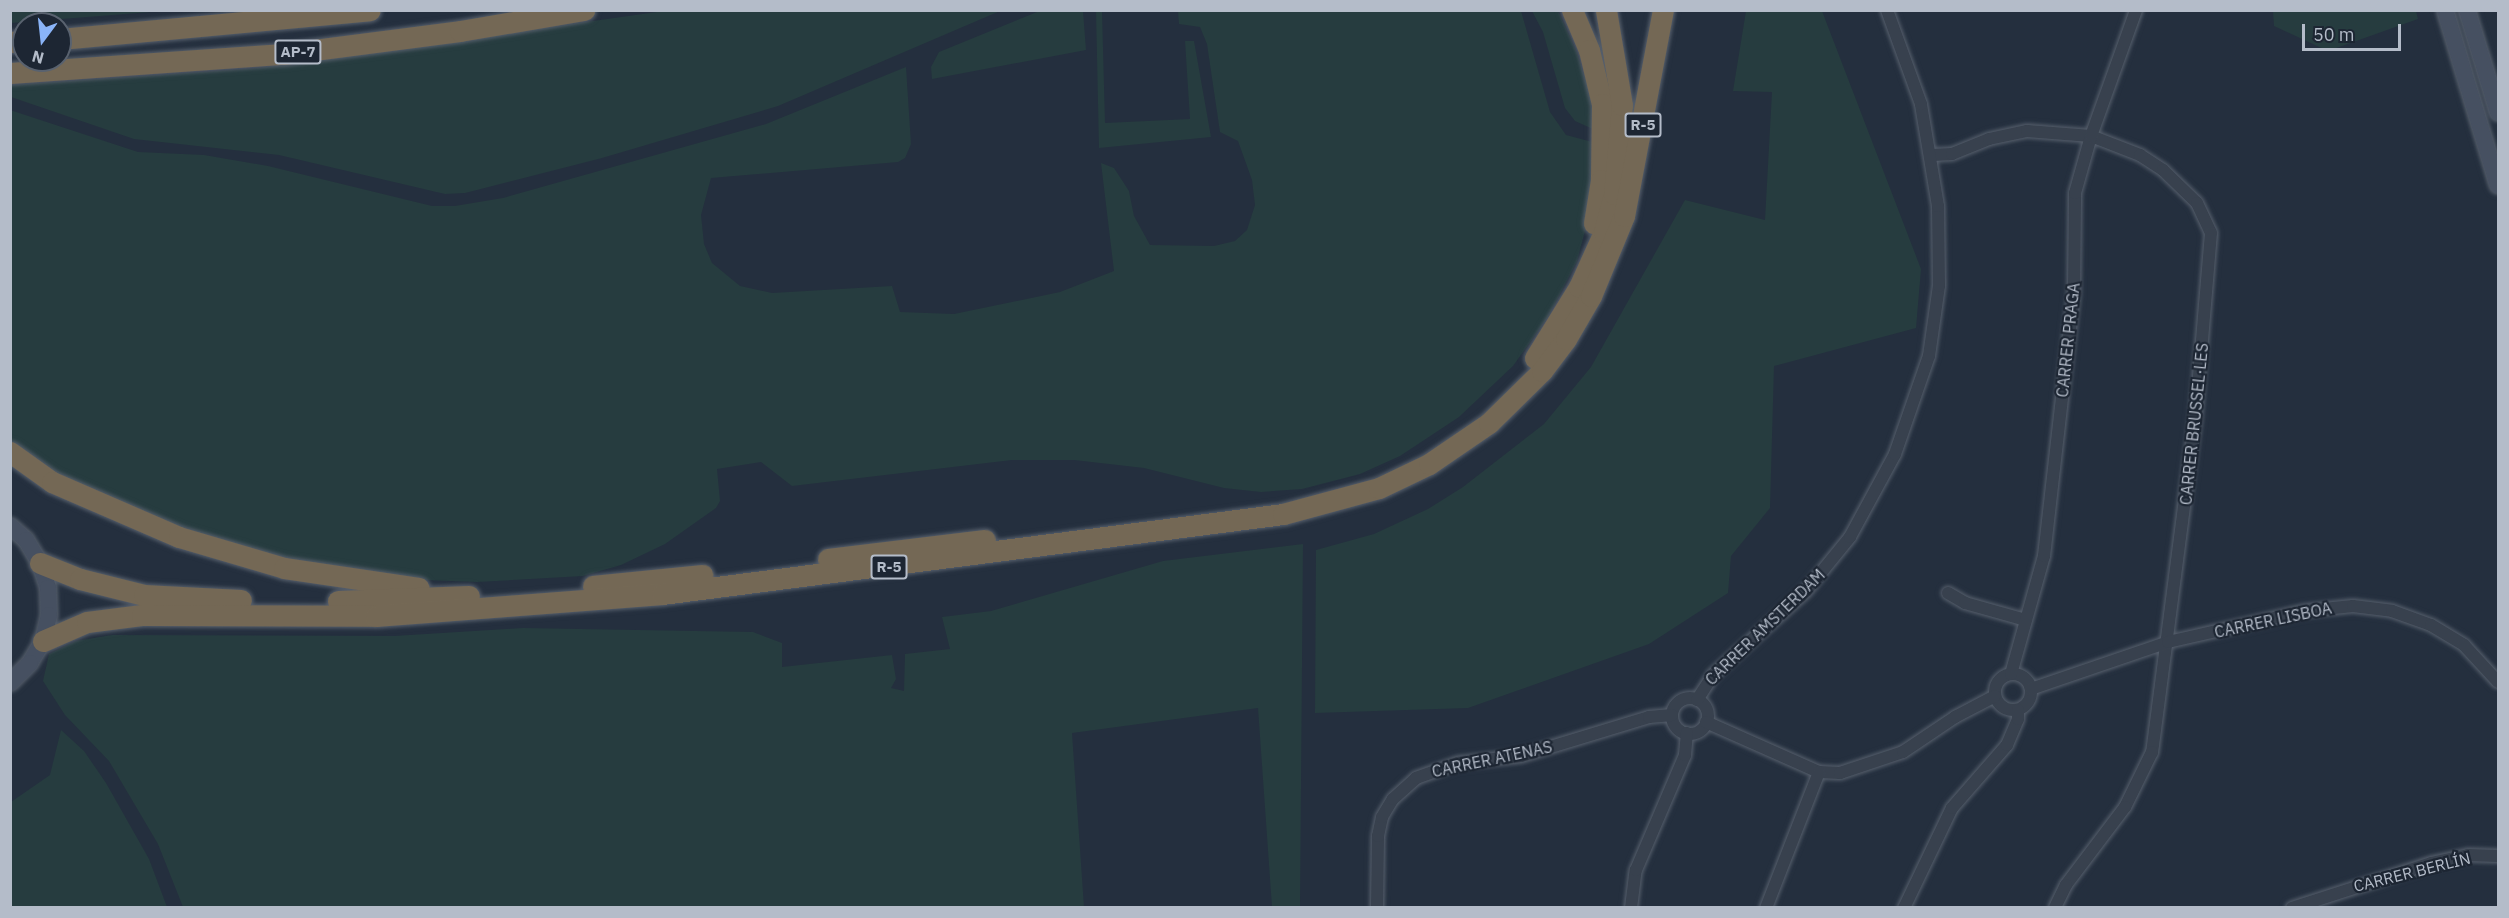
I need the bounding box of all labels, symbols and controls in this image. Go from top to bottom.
north arrow [12,12,72,72]
scale bar [2305,12,2404,50]
text: 50 m [2313,23,2355,46]
road number: AP-7 [274,40,322,64]
text: N [30,46,46,69]
road number: R-5 [1624,113,1662,137]
street label: CARRER PRAGA [2052,282,2084,398]
street label: CARRER BRUSSEL·LES [2176,342,2212,506]
road number: R-5 [870,555,908,579]
street label: CARRER AMSTERDAM [1701,565,1829,689]
street label: CARRER LISBOA [2213,598,2333,642]
street label: CARRER ATENAS [1430,737,1554,781]
street label: CARRER BERLÍN [2352,848,2472,896]

